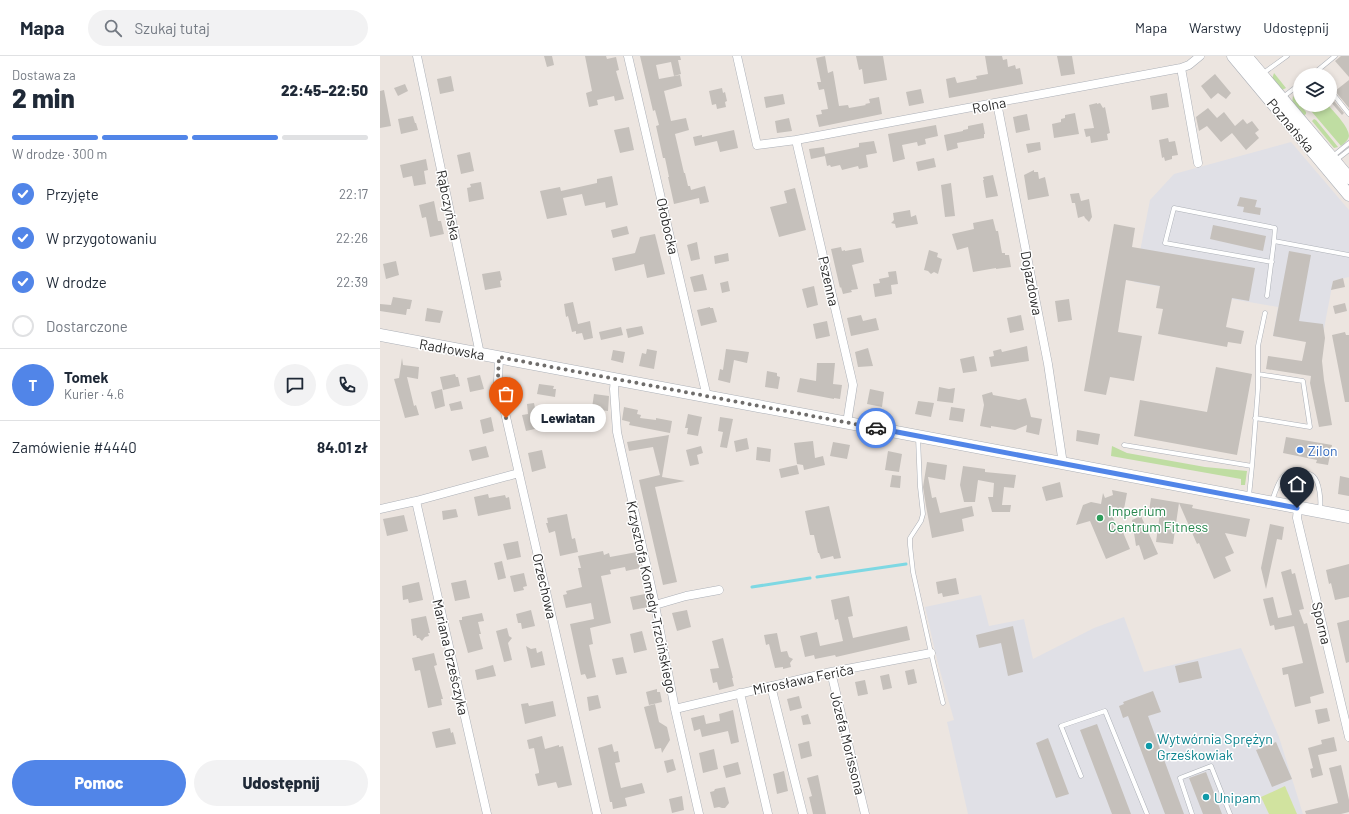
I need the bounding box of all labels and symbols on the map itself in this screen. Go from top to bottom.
street label: Rolna [971,93,1007,117]
street label: Poznańska [1264,95,1318,155]
street label: Rąbczyńska [433,168,465,242]
street label: Ołobocka [653,196,683,256]
street label: Dojazdowa [1017,249,1047,317]
street label: Pszenna [815,254,843,308]
street label: Radłowska [418,335,486,363]
pin [489,377,523,418]
callout: Lewiatan [530,404,606,432]
courier [856,408,896,448]
place label: Zilon [1308,442,1338,459]
marker: Zilon [1295,445,1305,455]
pin [1280,467,1314,508]
street label: Krzysztofa Komedy-Trzcińskiego [623,499,681,695]
place label: Imperium Centrum Fitness [1108,502,1208,535]
marker: Imperium Centrum Fitness [1095,513,1105,523]
street label: Orzechowa [529,552,561,620]
street label: Mariana Grześczyka [429,597,473,717]
street label: Sporna [1309,600,1335,646]
street label: Mirosława Feriča [751,660,855,698]
street label: Józefa Morissona [827,690,869,796]
place label: Wytwórnia Sprężyn Grześkowiak [1157,730,1273,763]
marker: Wytwórnia Sprężyn Grześkowiak [1144,741,1154,751]
place label: Unipam [1214,789,1261,806]
marker: Unipam [1201,792,1211,802]

